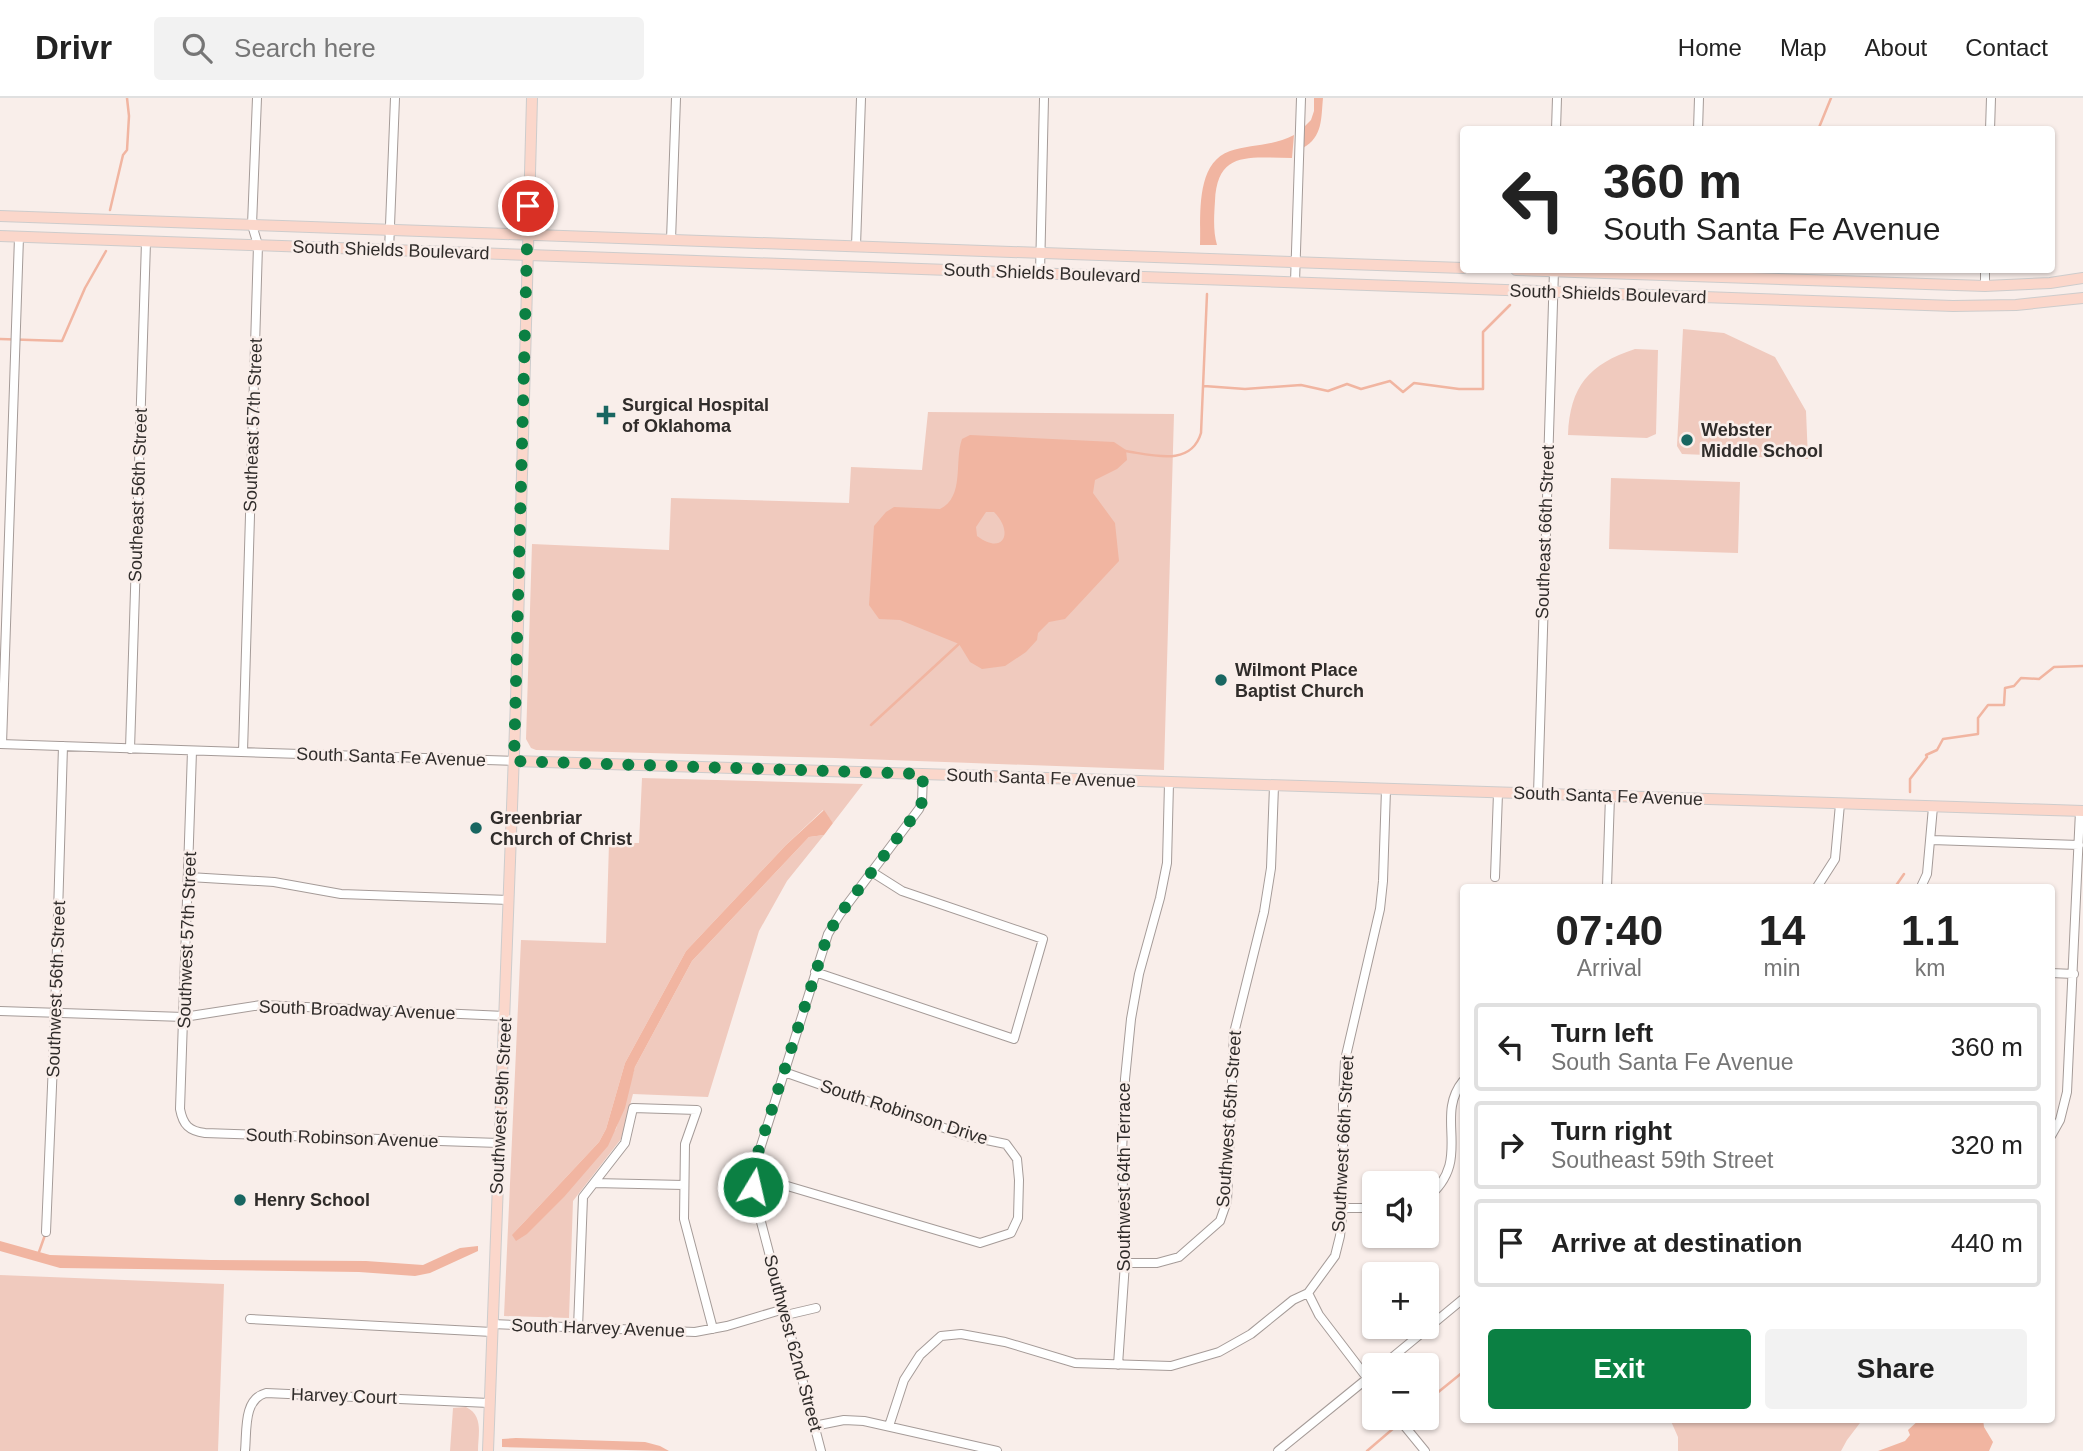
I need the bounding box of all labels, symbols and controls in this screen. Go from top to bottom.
search box [154,17,644,80]
text: Drivr [35,29,112,66]
icon: search [178,29,216,67]
text: Search here [234,33,376,63]
text: Home [1678,34,1742,61]
text: Map [1780,34,1827,61]
text: About [1865,34,1927,61]
text: Contact [1965,34,2048,61]
icon: left [1488,154,1579,245]
text: 360 m [1603,154,1742,208]
pin [498,176,558,236]
icon: arrive [509,187,547,225]
text: South Santa Fe Avenue [1603,211,1940,247]
street label: South Shields Boulevard [292,237,490,263]
street label: South Shields Boulevard [943,260,1141,286]
street label: South Shields Boulevard [1509,281,1707,307]
street label: Southeast 57th Street [240,338,266,512]
place label: Surgical Hospital of Oklahoma [622,395,769,436]
marker: Surgical Hospital of Oklahoma [596,405,616,425]
street label: Southeast 56th Street [125,408,151,582]
place label: Webster Middle School [1701,420,1823,461]
marker: Webster Middle School [1679,432,1695,448]
street label: Southeast 66th Street [1532,445,1558,619]
place label: Wilmont Place Baptist Church [1235,660,1364,701]
marker: Wilmont Place Baptist Church [1213,672,1229,688]
street label: South Santa Fe Avenue [296,744,486,770]
street label: South Santa Fe Avenue [946,765,1136,791]
street label: South Santa Fe Avenue [1513,783,1703,809]
place label: Greenbriar Church of Christ [490,808,632,849]
marker: Greenbriar Church of Christ [468,820,484,836]
street label: Southwest 57th Street [174,851,200,1029]
street label: Southwest 56th Street [43,900,69,1078]
text: 07:40 [1556,907,1663,954]
text: 14 [1759,907,1805,954]
text: 1.1 [1901,907,1959,954]
text: Arrival [1577,955,1642,981]
text: min [1763,955,1801,981]
text: km [1915,955,1946,981]
street label: South Broadway Avenue [258,997,456,1023]
street label: Southwest 59th Street [486,1017,516,1195]
text: Turn left [1551,1018,1653,1048]
icon: left [1492,1028,1530,1066]
street label: Southwest 65th Street [1213,1030,1245,1208]
text: 360 m [1951,1032,2023,1062]
text: South Santa Fe Avenue [1551,1049,1794,1075]
street label: Southwest 66th Street [1328,1055,1358,1233]
street label: South Robinson Drive [818,1075,990,1149]
street label: Southwest 64th Terrace [1114,1083,1134,1271]
text: Turn right [1551,1116,1672,1146]
street label: South Robinson Avenue [245,1125,439,1151]
icon: right [1492,1126,1530,1164]
text: 320 m [1951,1130,2023,1160]
text: Southeast 59th Street [1551,1147,1774,1173]
position arrow [716,1150,790,1224]
map controls [1362,1171,1439,1430]
button: sound [1362,1171,1439,1248]
place label: Henry School [254,1190,370,1210]
marker: Henry School [232,1192,248,1208]
icon: arrive [1492,1224,1530,1262]
text: Arrive at destination [1551,1228,1802,1258]
text: 440 m [1951,1228,2023,1258]
street label: Southwest 62nd Street [760,1252,826,1434]
button: + [1362,1262,1439,1339]
street label: South Harvey Avenue [511,1315,685,1341]
button: Exit [1488,1329,1751,1409]
button: Share [1765,1329,2027,1409]
button: − [1362,1353,1439,1430]
street label: Harvey Court [291,1384,397,1408]

